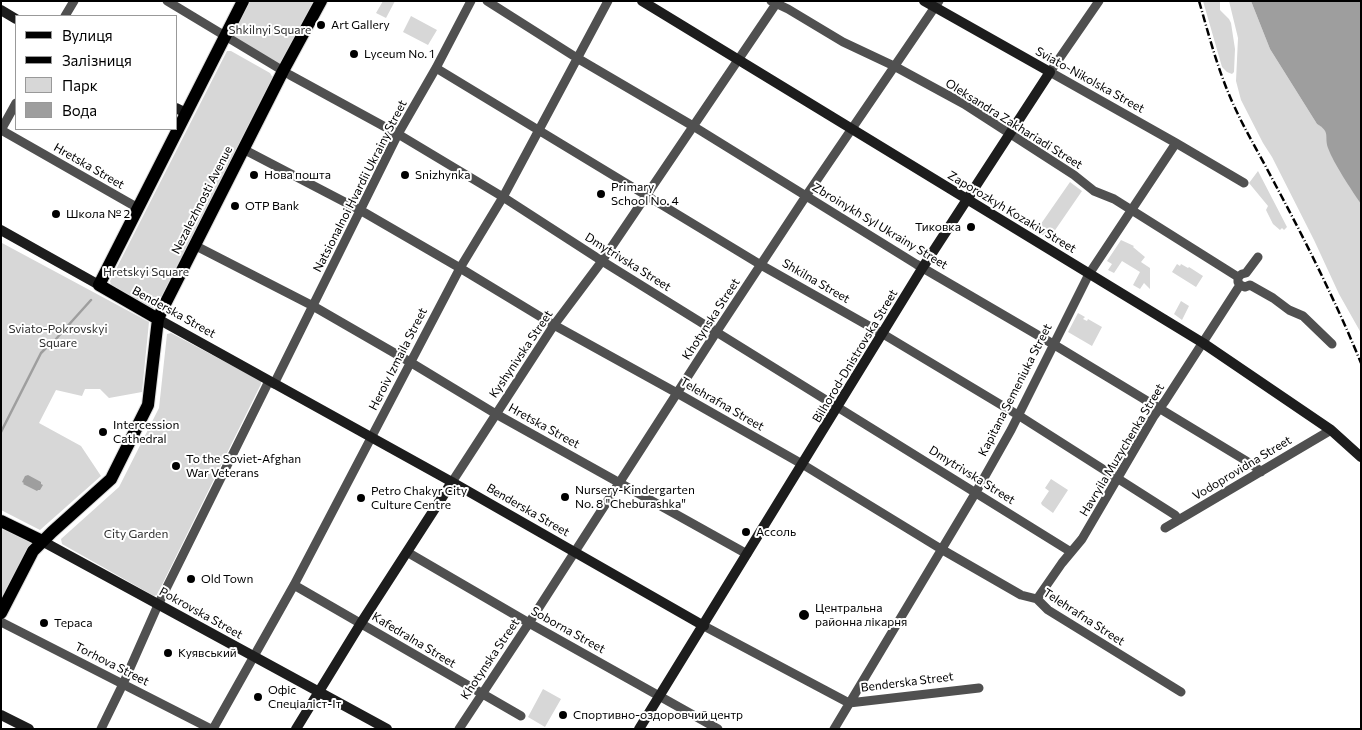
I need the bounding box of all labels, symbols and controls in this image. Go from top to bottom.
legend [15,15,178,130]
place label: Art Gallery [331,18,390,32]
marker: Art Gallery [315,19,327,31]
park label: Shkilnyi Square [229,23,311,37]
text: Вулиця [62,26,113,44]
street label: Sviato-Nikolska Street [1033,44,1147,116]
place label: Lyceum No. 1 [364,47,434,61]
marker: Lyceum No. 1 [348,48,360,60]
text: Залізниця [62,51,132,69]
text: Парк [62,76,98,94]
street label: Oleksandra Zakhariadi Street [943,76,1085,172]
street label: Natsionalnoi Hvardii Ukrainy Street [310,97,410,275]
text: Вода [62,101,97,119]
street label: Hretska Street [51,140,127,192]
street label: Nezalezhnosti Avenue [168,143,236,257]
place label: Нова пошта [264,168,331,182]
place label: Snizhynka [415,168,471,182]
street label: Zaporozkyh Kozakiv Street [945,168,1079,256]
marker: Нова пошта [248,169,260,181]
marker: Snizhynka [399,169,411,181]
place label: Primary School No. 4 [611,180,679,208]
street label: Zbroinykh Syl Ukrainy Street [810,180,950,272]
marker: Primary School No. 4 [595,188,607,200]
place label: OTP Bank [245,199,299,213]
marker: OTP Bank [229,200,241,212]
place label: Школа № 2 [66,207,130,221]
marker: Школа № 2 [50,208,62,220]
place label: Тиковка [915,220,961,234]
marker: Тиковка [965,221,977,233]
street label: Dmytrivska Street [582,230,674,294]
street label: Shkilna Street [780,256,852,306]
park label: Hretskyi Square [103,265,189,279]
street label: Khotynska Street [679,275,743,363]
street label: Benderska Street [130,283,218,341]
street label: Bilhorod-Dnistrovska Street [809,287,901,425]
street label: Heroiv Izmaila Street [366,305,430,413]
street label: Kyshynivska Street [486,307,556,401]
street label: Kapitana Semeniuka Street [975,321,1055,459]
park label: Sviato-Pokrovskyi Square [8,322,108,350]
street label: Telehrafna Street [678,374,766,434]
street label: Havryila Muzychenka Street [1077,381,1167,519]
street label: Hretska Street [506,401,582,451]
place label: Intercession Cathedral [113,418,179,446]
marker: Intercession Cathedral [97,426,109,438]
street label: Vodoprovidna Street [1190,433,1294,503]
street label: Dmytrivska Street [926,443,1018,507]
place label: To the Soviet-Afghan War Veterans [186,452,301,480]
marker: To the Soviet-Afghan War Veterans [170,460,182,472]
street label: Benderska Street [484,480,572,540]
place label: Nursery-Kindergarten No. 8 "Cheburashka" [575,483,695,511]
place label: Petro Chakyr City Culture Centre [371,484,467,512]
marker: Nursery-Kindergarten No. 8 "Cheburashka" [559,491,571,503]
marker: Petro Chakyr City Culture Centre [355,492,367,504]
place label: Ассоль [756,525,796,539]
marker: Ассоль [740,526,752,538]
park label: City Garden [104,527,168,541]
place label: Old Town [201,572,253,586]
marker: Old Town [185,573,197,585]
street label: Pokrovska Street [157,584,245,642]
street label: Telehrafna Street [1040,585,1128,649]
place label: Центральна районна лікарня [815,601,907,629]
street label: Soborna Street [528,604,608,656]
marker: Центральна районна лікарня [797,608,811,622]
street label: Kafedralna Street [369,609,459,671]
place label: Тераса [54,616,92,630]
street label: Khotynska Street [458,616,522,702]
marker: Тераса [38,617,50,629]
street label: Torhova Street [73,639,151,689]
place label: Куявський [178,646,237,660]
marker: Куявський [162,647,174,659]
street label: Benderska Street [860,669,954,695]
place label: Офіс Спеціаліст-Іт [268,683,341,711]
marker: Офіс Спеціаліст-Іт [252,691,264,703]
place label: Спортивно-оздоровчий центр [573,708,743,722]
marker: Спортивно-оздоровчий центр [557,709,569,721]

